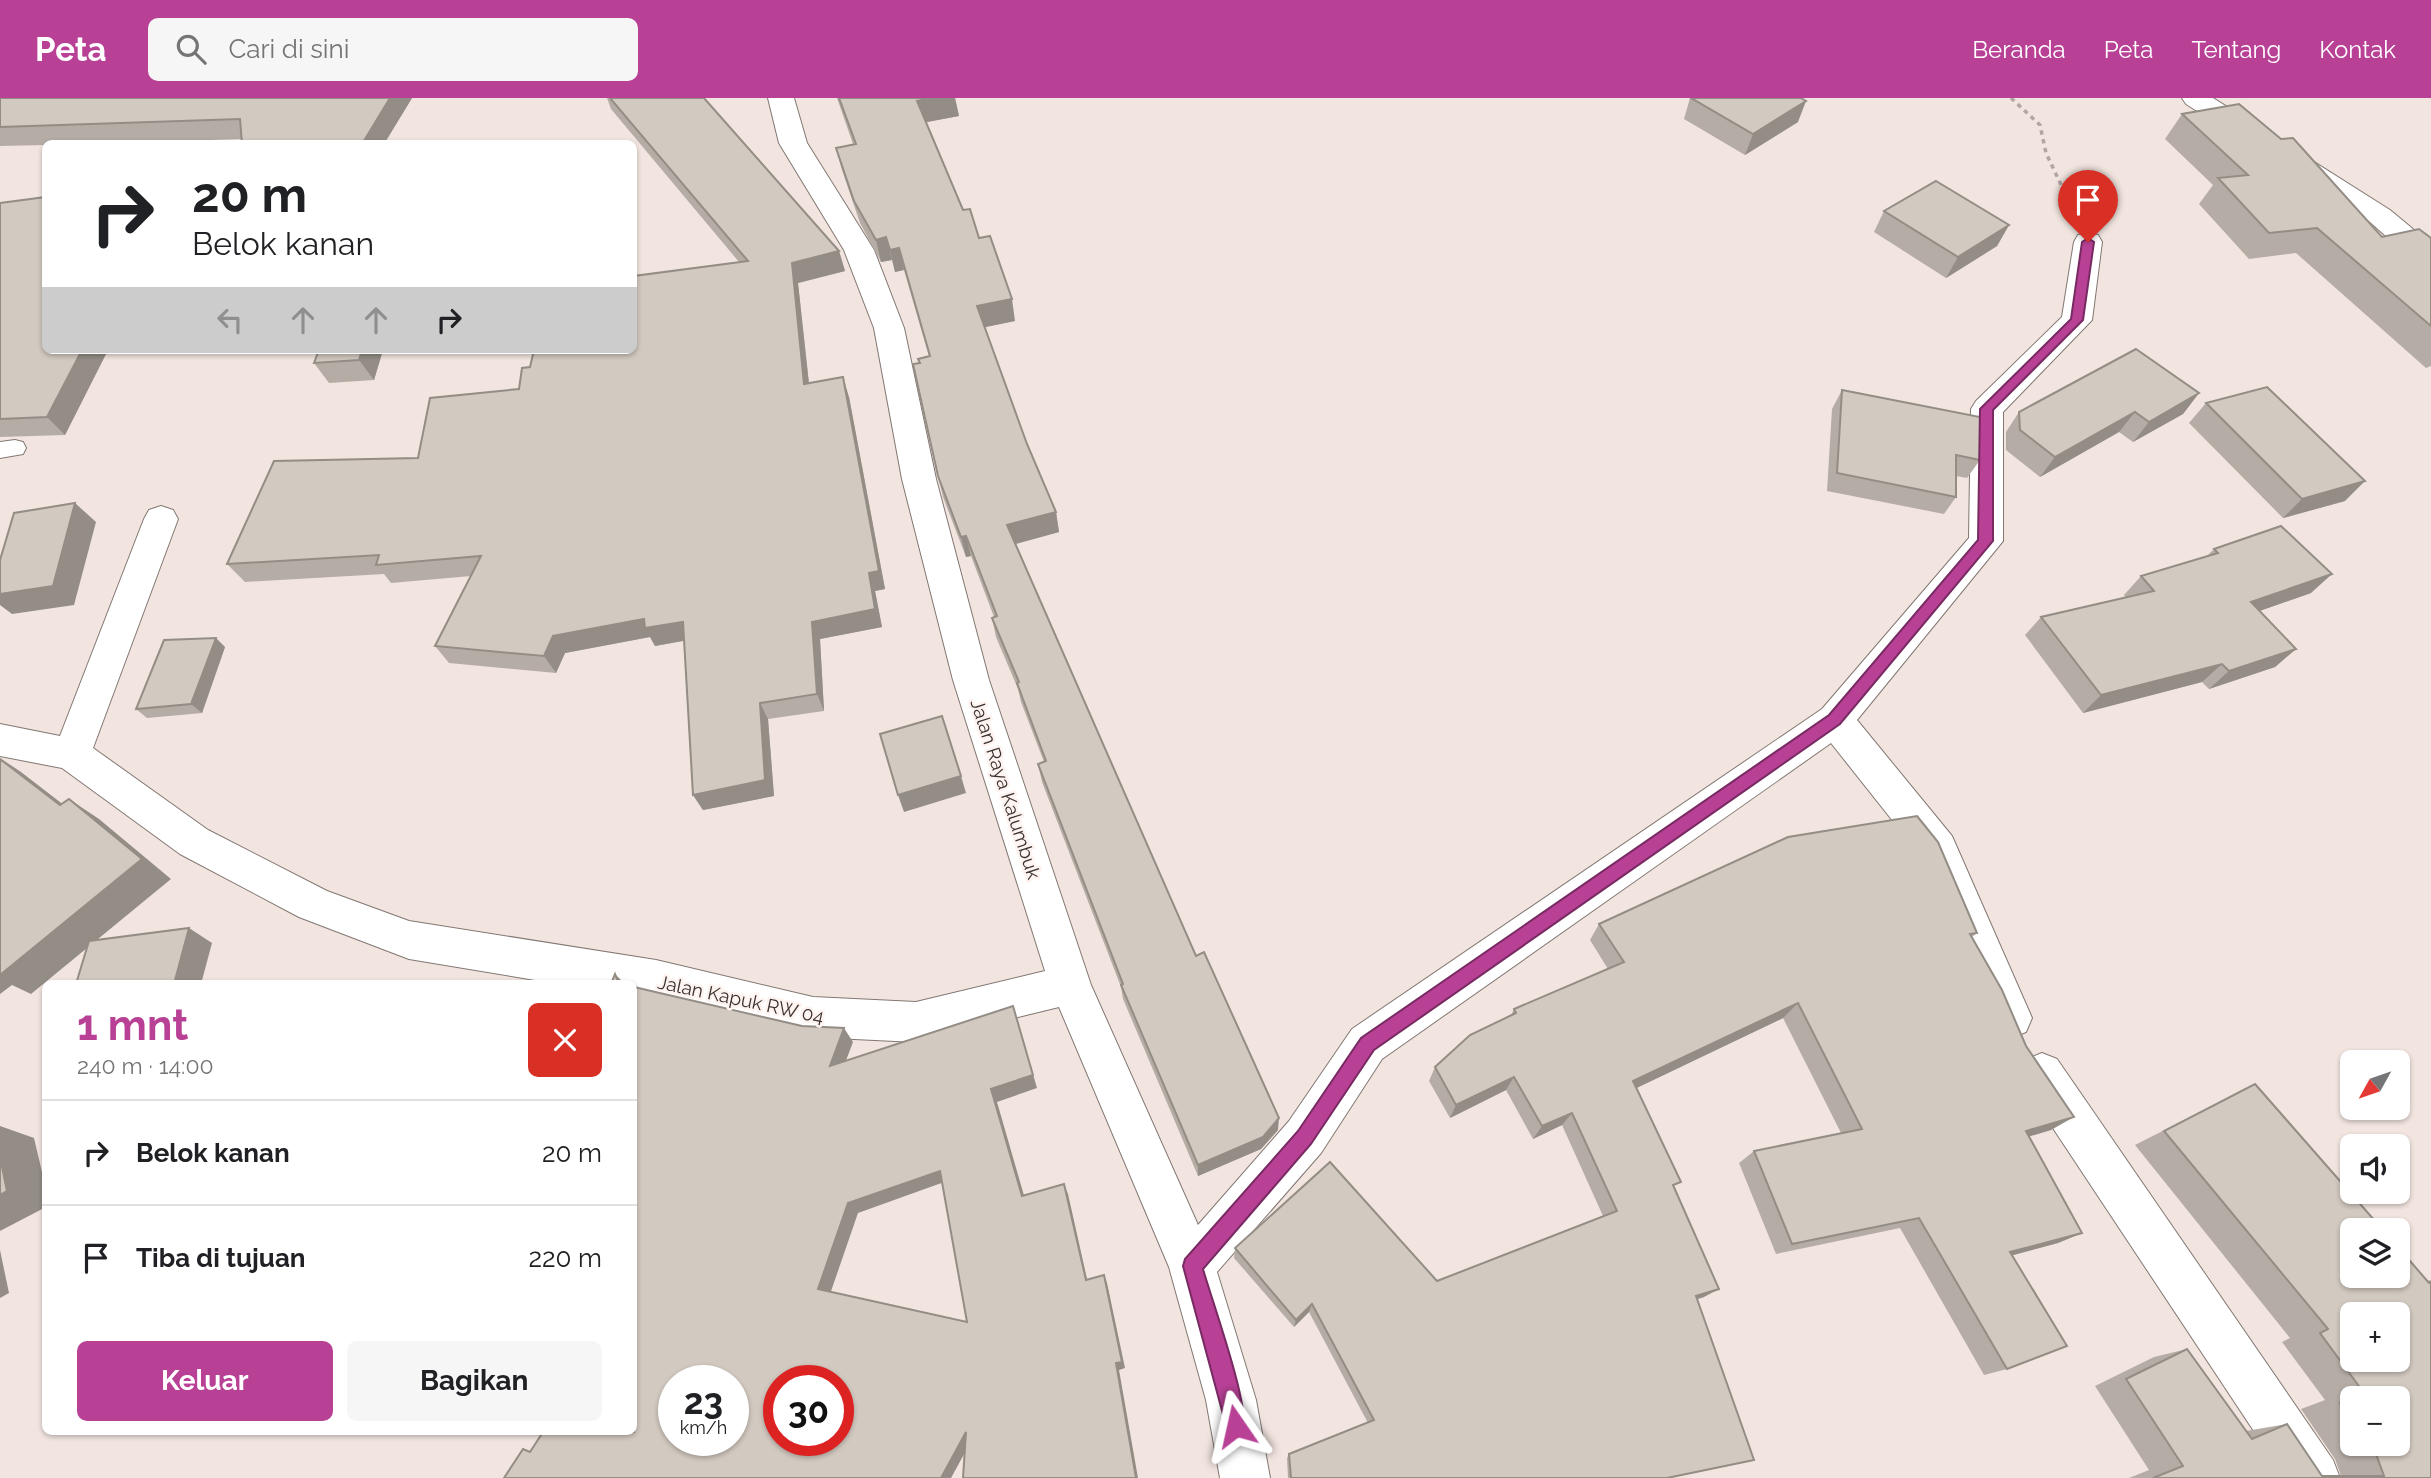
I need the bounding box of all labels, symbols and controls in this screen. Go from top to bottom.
search box [148,18,638,81]
text: Peta [35,30,106,69]
icon: search [172,30,210,68]
text: Cari di sini [228,34,349,64]
text: Beranda [1972,35,2066,64]
text: Peta [2104,35,2153,64]
text: Tentang [2191,35,2281,64]
text: Kontak [2319,35,2396,64]
text: 20 m [192,166,307,223]
icon: right [77,168,168,259]
pin [2058,170,2118,242]
icon: arrive [2069,181,2107,219]
text: Belok kanan [192,225,374,262]
icon: left [211,301,249,339]
icon: ahead [284,301,322,339]
icon: ahead [357,301,395,339]
icon: right [430,301,468,339]
street label: Jalan Raya Kalumbuk [967,696,1045,882]
street label: Jalan Kapuk RW 04 [656,971,826,1027]
text: 1 mnt [77,1001,188,1050]
button: close [528,1003,602,1077]
north arrow [2340,1050,2410,1120]
map controls [2340,1050,2410,1456]
text: 240 m · 14:00 [77,1052,214,1079]
icon: right [77,1134,115,1172]
button: sound [2340,1134,2410,1204]
text: Belok kanan [136,1138,290,1168]
text: 20 m [542,1138,602,1168]
button: layers [2340,1218,2410,1288]
icon: arrive [77,1239,115,1277]
text: Tiba di tujuan [136,1243,306,1273]
text: 220 m [528,1243,602,1273]
button: + [2340,1302,2410,1372]
button: Keluar [77,1341,333,1421]
button: Bagikan [347,1341,602,1421]
speed limit sign: 30 [763,1365,854,1456]
text: 23 [684,1381,723,1422]
button: − [2340,1386,2410,1456]
position arrow [1199,1389,1273,1463]
text: km/h [680,1417,727,1438]

